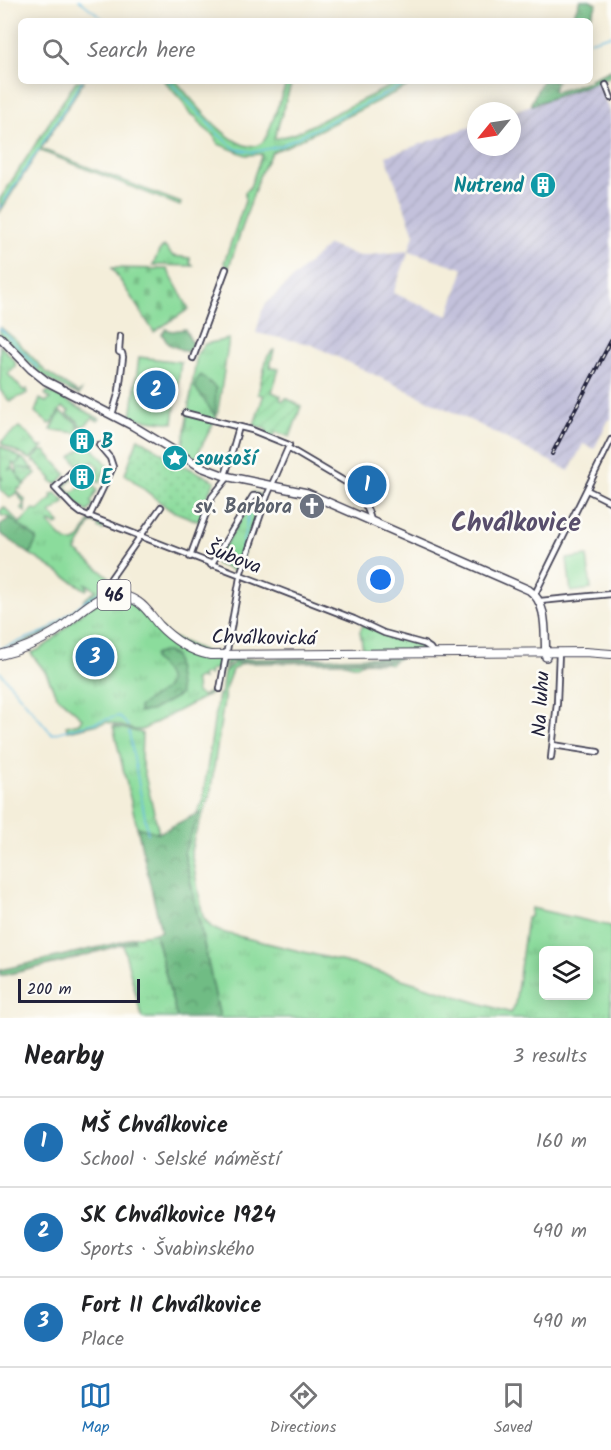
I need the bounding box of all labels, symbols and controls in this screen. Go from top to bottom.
search box [18,18,593,84]
text: Search here [87,34,195,69]
icon: search [39,35,72,68]
north arrow [467,102,521,156]
building icon: Nutrend [528,170,558,200]
place label: Nutrend [454,171,525,203]
pin: 2 [136,368,176,412]
building icon: B [67,426,97,456]
place label: B [101,427,113,459]
place icon: sousoší [160,443,190,473]
place label: sousoší [195,444,260,476]
building icon: E [67,462,97,492]
pin: 1 [348,462,386,508]
place label: E [101,463,113,495]
church icon: sv. Barbora [297,491,327,521]
place label: sv. Barbora [194,492,292,524]
district label: Chválkovice [451,503,581,545]
street label: Šubova [201,534,266,584]
your location [366,565,395,594]
road number: 46 [98,580,130,610]
street label: Chválkovická [211,622,318,656]
pin: 3 [76,634,115,680]
street label: Na luhu [524,670,560,738]
map controls [539,946,593,1000]
button: layers [539,946,593,1000]
scale bar [18,976,140,1004]
text: 200 m [27,977,71,1002]
text: Nearby [24,1036,104,1078]
text: 3 results [513,1041,587,1073]
text: MŠ Chválkovice [81,1109,228,1144]
text: 1 [40,1126,47,1158]
text: 160 m [536,1126,587,1158]
text: School · Selské náměstí [81,1144,280,1176]
text: SK Chválkovice 1924 [81,1199,276,1234]
text: 2 [38,1216,49,1248]
text: 490 m [532,1216,587,1248]
text: Sports · Švabinského [81,1234,255,1266]
text: Fort II Chválkovice [81,1289,261,1324]
text: 3 [38,1306,49,1338]
text: 490 m [532,1306,587,1338]
text: Place [81,1324,124,1356]
tab: Map [79,1379,112,1440]
tab: Directions [270,1379,336,1440]
tab: Saved [494,1379,532,1440]

